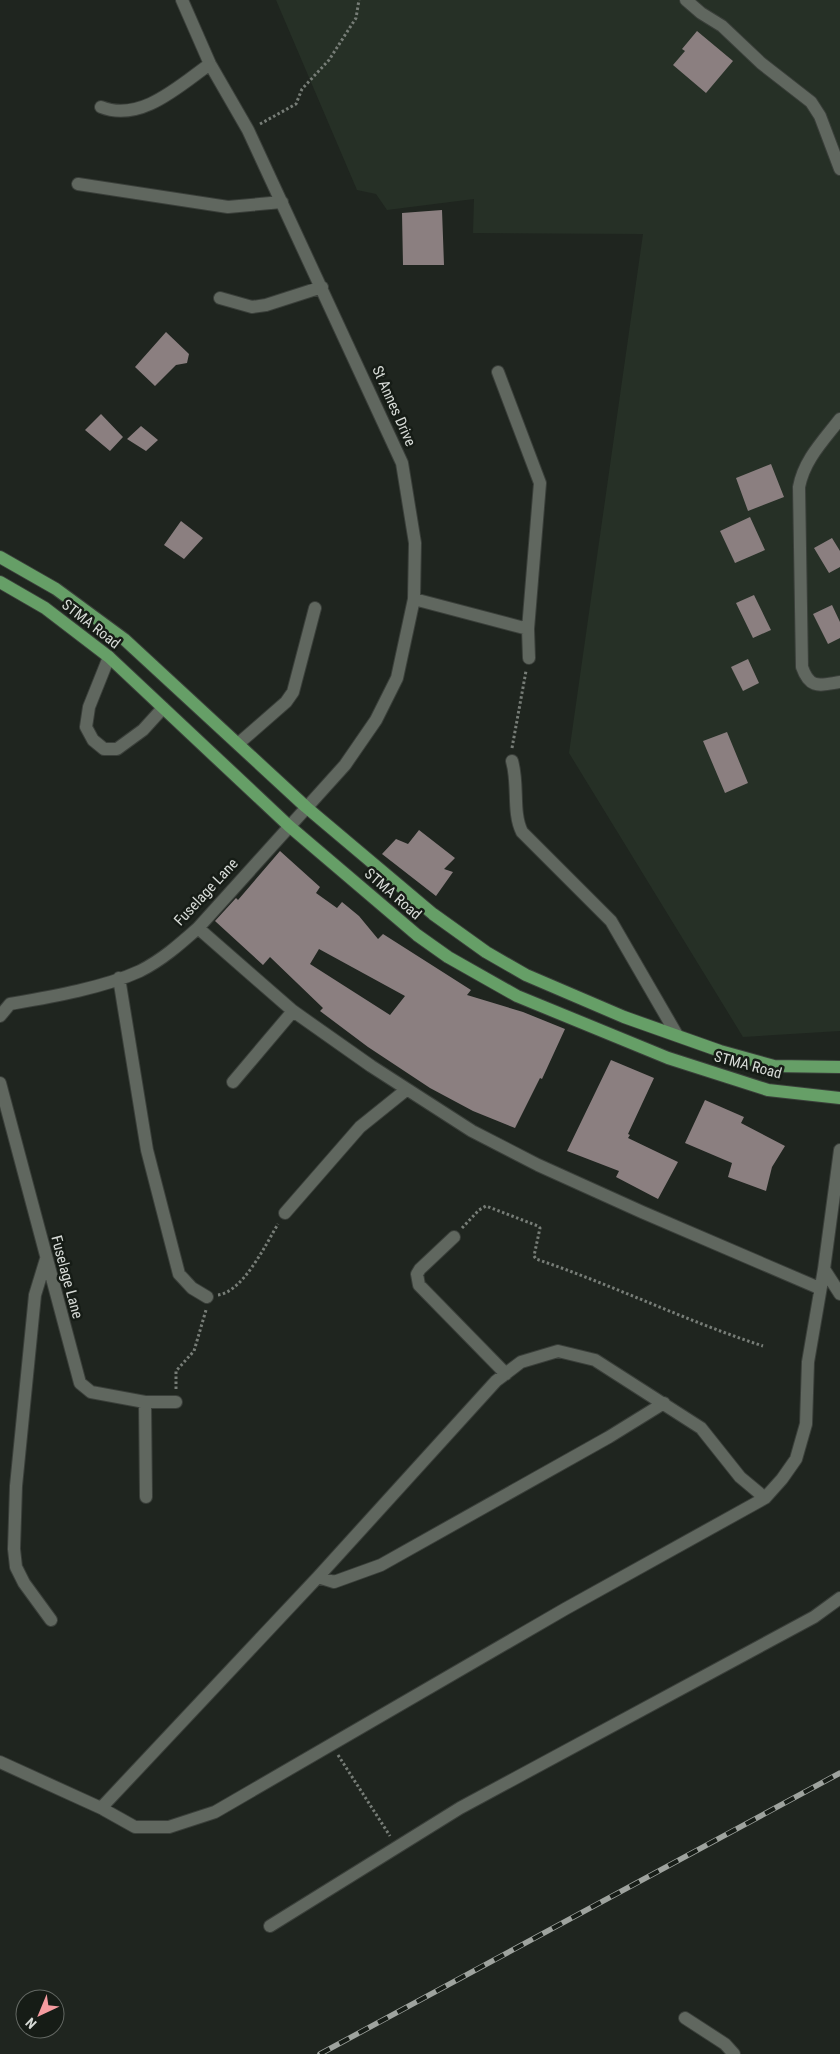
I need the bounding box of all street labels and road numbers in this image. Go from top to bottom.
street label: St Annes Drive [368,363,420,449]
street label: STMA Road [58,596,124,652]
street label: Fuselage Lane [170,855,242,929]
street label: STMA Road [361,864,425,924]
street label: STMA Road [712,1047,784,1083]
street label: Fuselage Lane [47,1233,87,1321]

